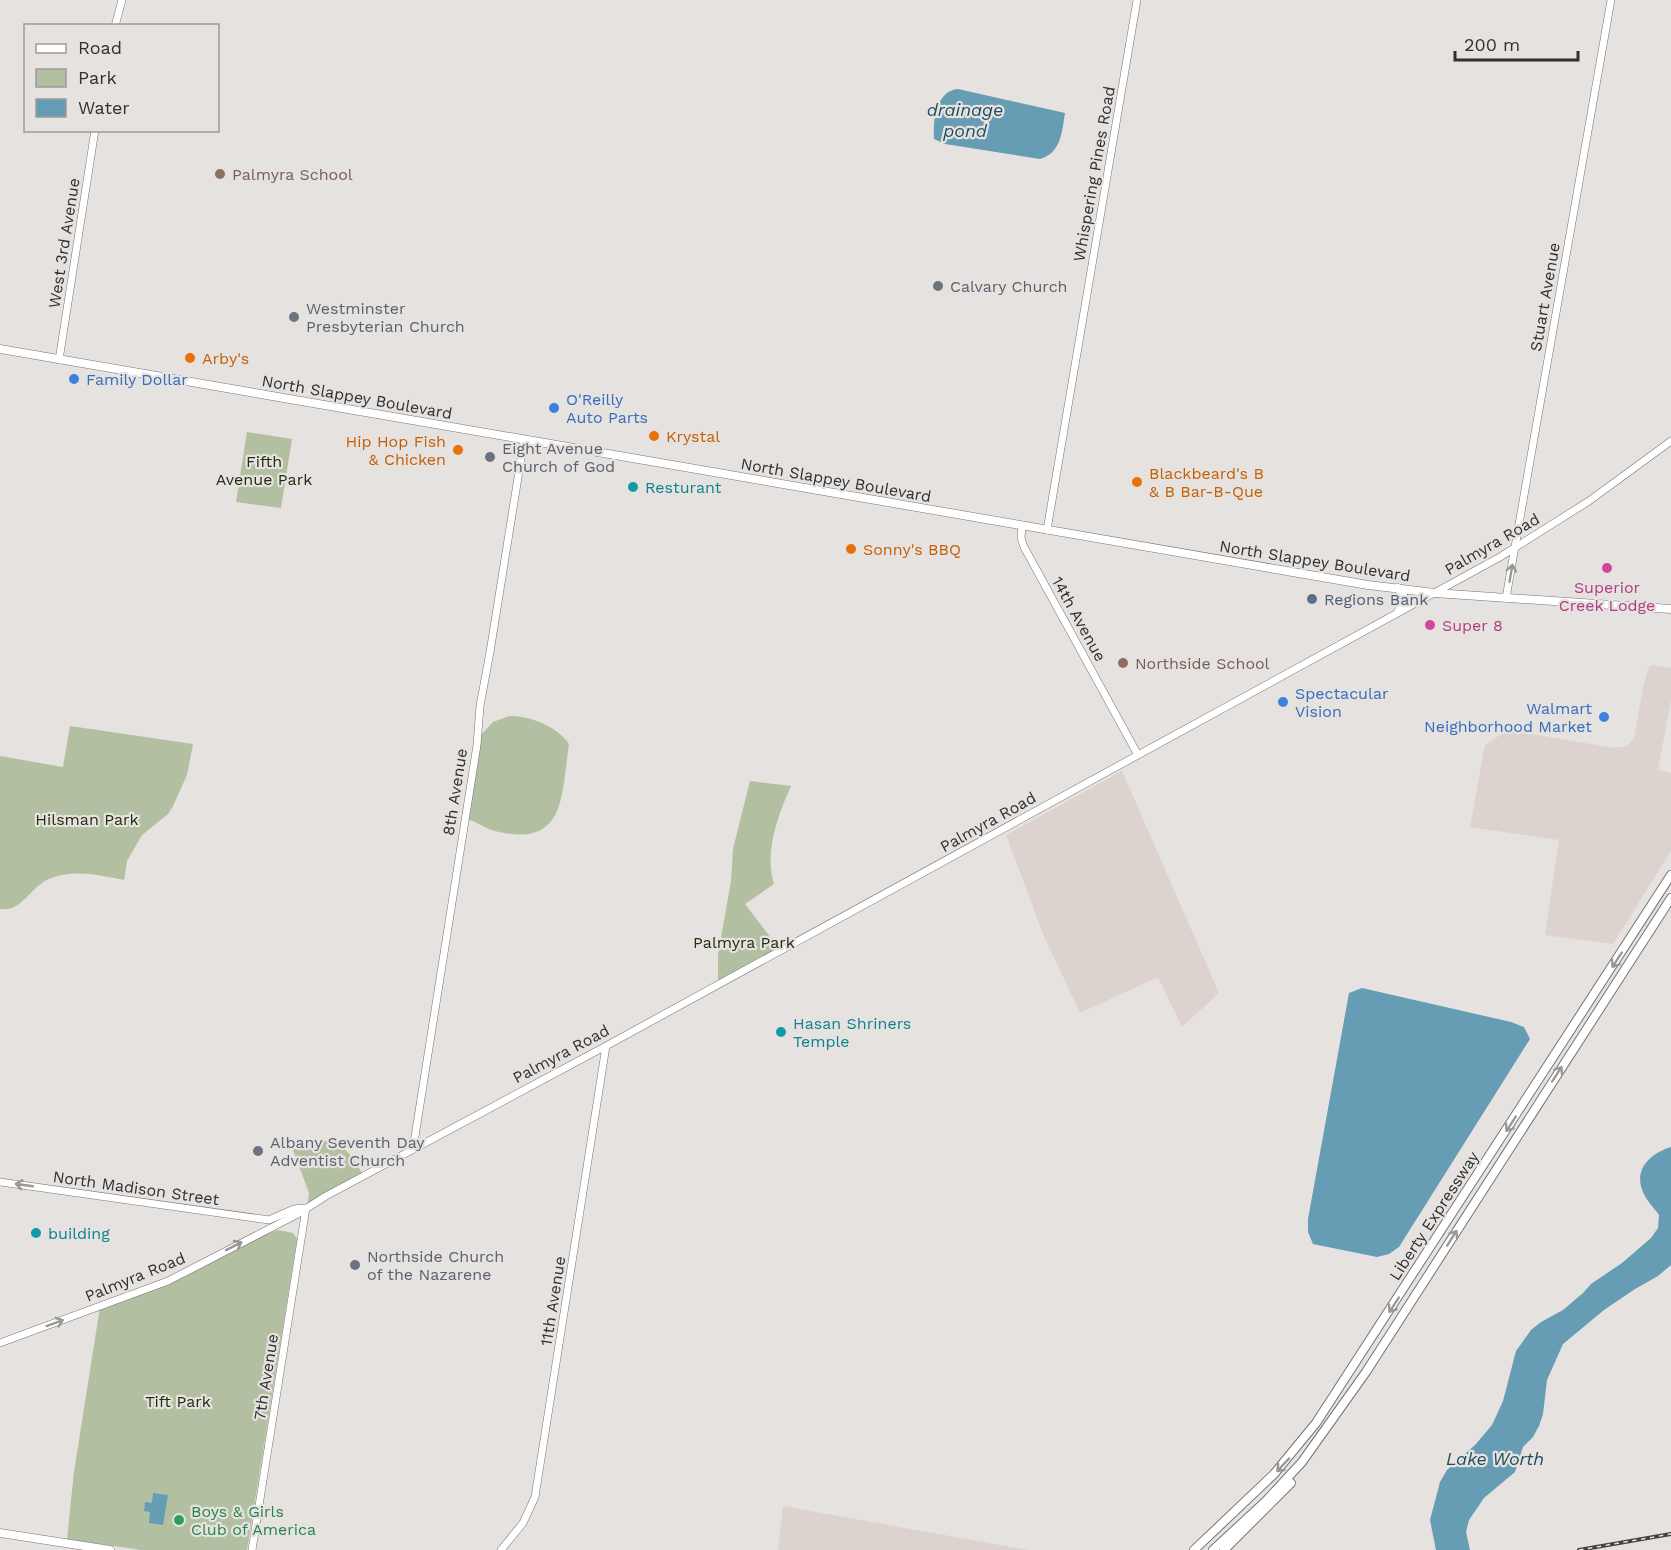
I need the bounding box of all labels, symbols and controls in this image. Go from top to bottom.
legend [24,24,219,132]
scale bar [1455,24,1578,62]
text: 200 m [1464,34,1520,55]
text: Road [78,37,122,58]
text: Park [78,67,117,88]
street label: Whispering Pines Road [1069,85,1119,263]
text: Water [78,97,130,118]
water label: drainage pond [927,99,1003,141]
place label: Palmyra School [232,165,353,184]
marker: Palmyra School [213,167,227,181]
street label: West 3rd Avenue [44,176,84,310]
street label: Stuart Avenue [1526,241,1564,353]
place label: Calvary Church [950,277,1068,296]
marker: Calvary Church [931,279,945,293]
place label: Westminster Presbyterian Church [306,299,465,336]
marker: Westminster Presbyterian Church [287,310,301,324]
place label: Arby's [202,349,249,368]
marker: Arby's [183,351,197,365]
place label: Family Dollar [86,370,188,389]
street label: North Slappey Boulevard [260,371,454,423]
marker: Family Dollar [67,372,81,386]
place label: O'Reilly Auto Parts [566,390,648,427]
marker: O'Reilly Auto Parts [547,401,561,415]
place label: Krystal [666,427,720,446]
marker: Krystal [647,429,661,443]
place label: Hip Hop Fish & Chicken [345,432,446,469]
place label: Eight Avenue Church of God [502,439,615,476]
marker: Hip Hop Fish & Chicken [451,443,465,457]
marker: Eight Avenue Church of God [483,450,497,464]
park label: Fifth Avenue Park [216,452,312,489]
street label: North Slappey Boulevard [739,454,933,506]
place label: Blackbeard's B & B Bar-B-Que [1149,464,1264,501]
marker: Blackbeard's B & B Bar-B-Que [1130,475,1144,489]
place label: Resturant [645,478,722,497]
marker: Resturant [626,480,640,494]
street label: Palmyra Road [1441,509,1543,579]
street label: North Slappey Boulevard [1218,537,1412,585]
place label: Sonny's BBQ [863,540,961,559]
marker: Sonny's BBQ [844,542,858,556]
marker: Superior Creek Lodge [1600,561,1614,575]
one-way arrow [1506,564,1517,583]
street label: 14th Avenue [1048,573,1110,665]
place label: Superior Creek Lodge [1559,578,1655,615]
place label: Regions Bank [1324,590,1428,609]
marker: Regions Bank [1305,592,1319,606]
place label: Super 8 [1442,616,1503,635]
marker: Super 8 [1423,618,1437,632]
place label: Northside School [1135,654,1270,673]
marker: Northside School [1116,656,1130,670]
place label: Spectacular Vision [1295,684,1389,721]
marker: Spectacular Vision [1276,695,1290,709]
place label: Walmart Neighborhood Market [1424,699,1592,736]
marker: Walmart Neighborhood Market [1597,710,1611,724]
street label: 8th Avenue [439,747,471,837]
street label: Palmyra Road [937,788,1039,856]
park label: Hilsman Park [35,810,139,829]
park label: Palmyra Park [693,933,795,952]
one-way arrow [1610,951,1622,968]
place label: Hasan Shriners Temple [793,1014,911,1051]
street label: Palmyra Road [510,1021,612,1087]
marker: Hasan Shriners Temple [774,1025,788,1039]
one-way arrow [1551,1067,1563,1083]
one-way arrow [1504,1115,1517,1132]
place label: Albany Seventh Day Adventist Church [270,1133,425,1170]
marker: Albany Seventh Day Adventist Church [251,1144,265,1158]
street label: Liberty Expressway [1385,1147,1483,1284]
street label: North Madison Street [52,1167,221,1209]
one-way arrow [15,1180,34,1191]
place label: building [48,1224,110,1243]
marker: building [29,1226,43,1240]
one-way arrow [1445,1230,1458,1247]
one-way arrow [224,1240,242,1251]
place label: Northside Church of the Nazarene [367,1247,504,1284]
street label: Palmyra Road [82,1248,188,1306]
street label: 11th Avenue [537,1255,569,1347]
marker: Northside Church of the Nazarene [348,1258,362,1272]
one-way arrow [1387,1296,1399,1313]
one-way arrow [45,1317,64,1328]
street label: 7th Avenue [250,1333,282,1421]
park label: Tift Park [145,1392,211,1411]
water label: Lake Worth [1446,1448,1544,1469]
one-way arrow [1276,1457,1290,1472]
place label: Boys & Girls Club of America [191,1502,316,1539]
marker: Boys & Girls Club of America [172,1513,186,1527]

